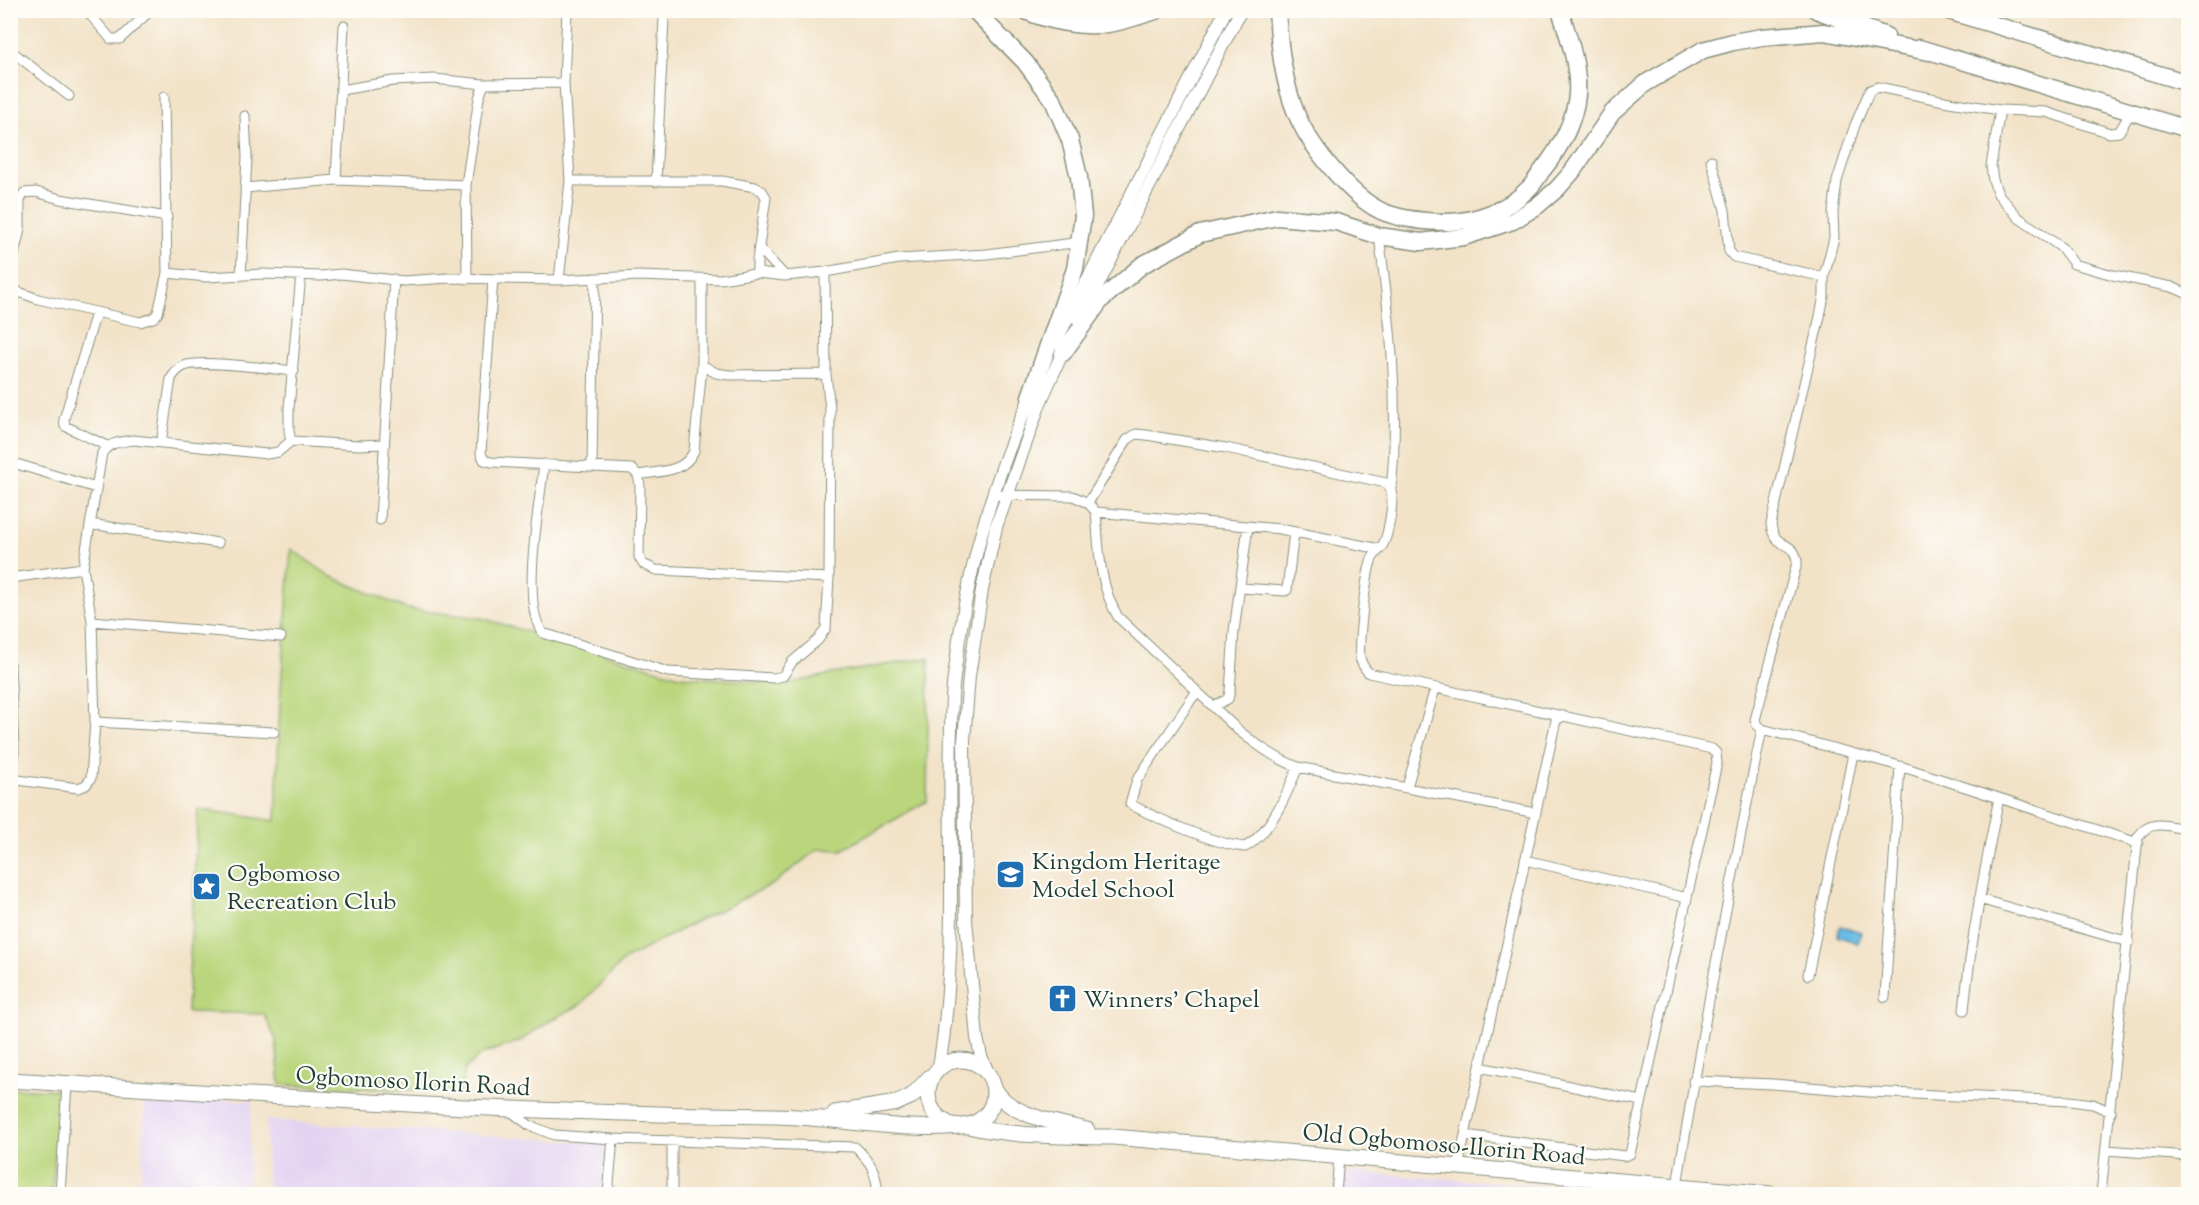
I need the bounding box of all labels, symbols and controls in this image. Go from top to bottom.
place label: Kingdom Heritage Model School [1032,846,1221,908]
place label: Ogbomoso Recreation Club [227,858,396,920]
school or university icon: Kingdom Heritage Model School [995,859,1027,891]
place icon: Ogbomoso Recreation Club [190,871,222,903]
church icon: Winners' Chapel [1046,983,1078,1015]
place label: Winners' Chapel [1083,984,1260,1018]
street label: Ogbomoso Ilorin Road [295,1060,532,1106]
street label: Old Ogbomoso-Ilorin Road [1301,1117,1587,1175]

